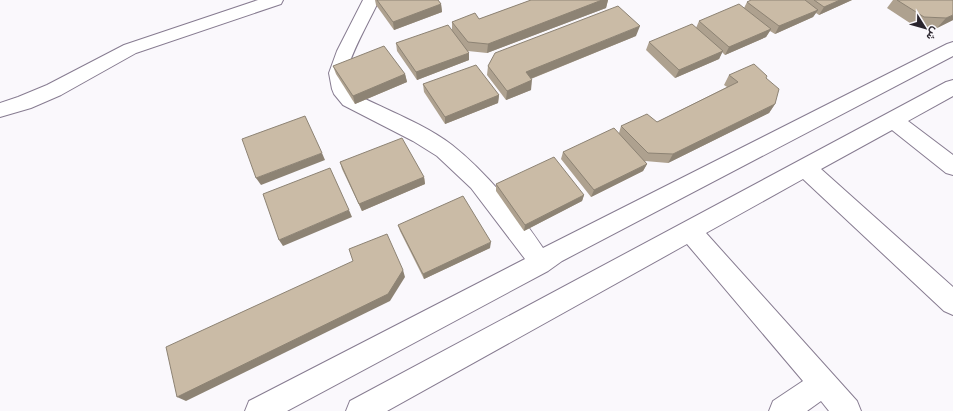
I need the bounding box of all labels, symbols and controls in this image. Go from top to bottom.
north arrow [905,8,945,48]
text: ش [923,25,943,44]

